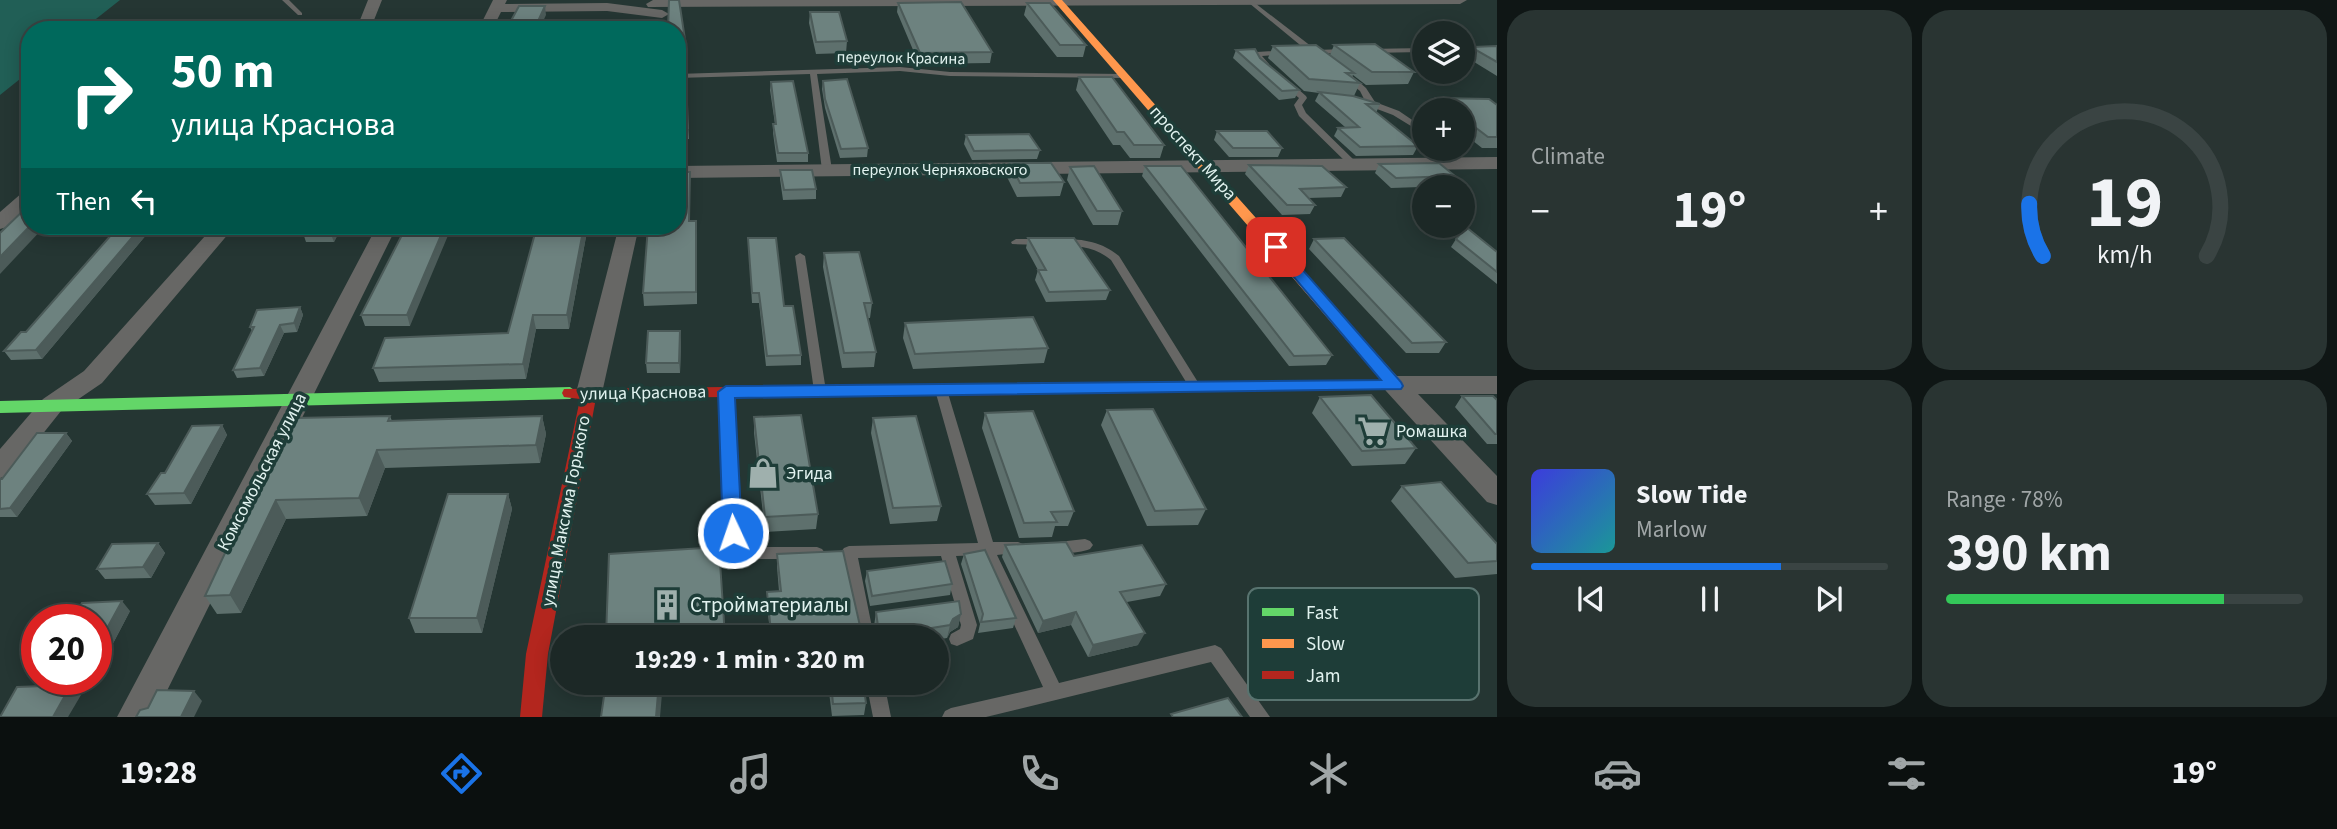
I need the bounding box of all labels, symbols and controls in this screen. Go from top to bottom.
map controls [1412,21,1475,238]
button: layers [1412,21,1475,84]
text: 50 m [171,37,275,107]
street label: переулок Красина [836,46,966,70]
icon: right [56,49,147,140]
button: + [1412,98,1475,161]
street label: проспект Мира [1144,100,1242,206]
text: улица Краснова [171,102,396,148]
text: Climate [1531,140,1605,173]
text: 19 [2086,151,2163,255]
street label: переулок Черняховского [853,159,1027,181]
text: 19° [1673,174,1746,248]
button: − [1412,175,1475,238]
icon: left [125,182,163,220]
text: Then [56,183,111,220]
text: − [1531,185,1550,239]
text: + [1869,185,1888,239]
pin [1246,217,1306,277]
icon: arrive [1257,228,1295,266]
text: km/h [2097,237,2152,273]
street label: улица Краснова [580,379,706,407]
street label: Комсомольская улица [211,389,313,555]
street label: улица Максима Горького [535,413,597,609]
supermarket icon: Ромашка [1356,414,1390,448]
place label: Ромашка [1396,419,1467,444]
shop icon: Эгида [746,456,780,490]
place label: Эгида [786,461,833,486]
text: Slow Tide [1636,476,1747,513]
text: Range · 78% [1946,483,2063,516]
position arrow [696,496,770,570]
text: Marlow [1636,513,1707,546]
text: 390 km [1946,517,2112,591]
icon: previous [1572,580,1610,618]
icon: pause [1691,580,1729,618]
icon: next [1810,580,1848,618]
building icon: Стройматериалы [650,588,684,622]
legend [1248,588,1479,700]
place label: Стройматериалы [690,590,849,620]
text: Fast [1306,600,1339,627]
speed limit sign: 20 [21,604,112,695]
text: Slow [1306,631,1345,658]
text: 19:29 · 1 min · 320 m [634,641,865,678]
text: Jam [1306,663,1340,690]
icon: directions [437,749,486,798]
icon: music [726,749,775,798]
icon: phone [1015,749,1064,798]
icon: climate [1304,749,1353,798]
icon: car [1593,749,1642,798]
icon: filters [1882,749,1931,798]
text: 19:28 [120,750,197,796]
text: 19° [2171,750,2217,796]

